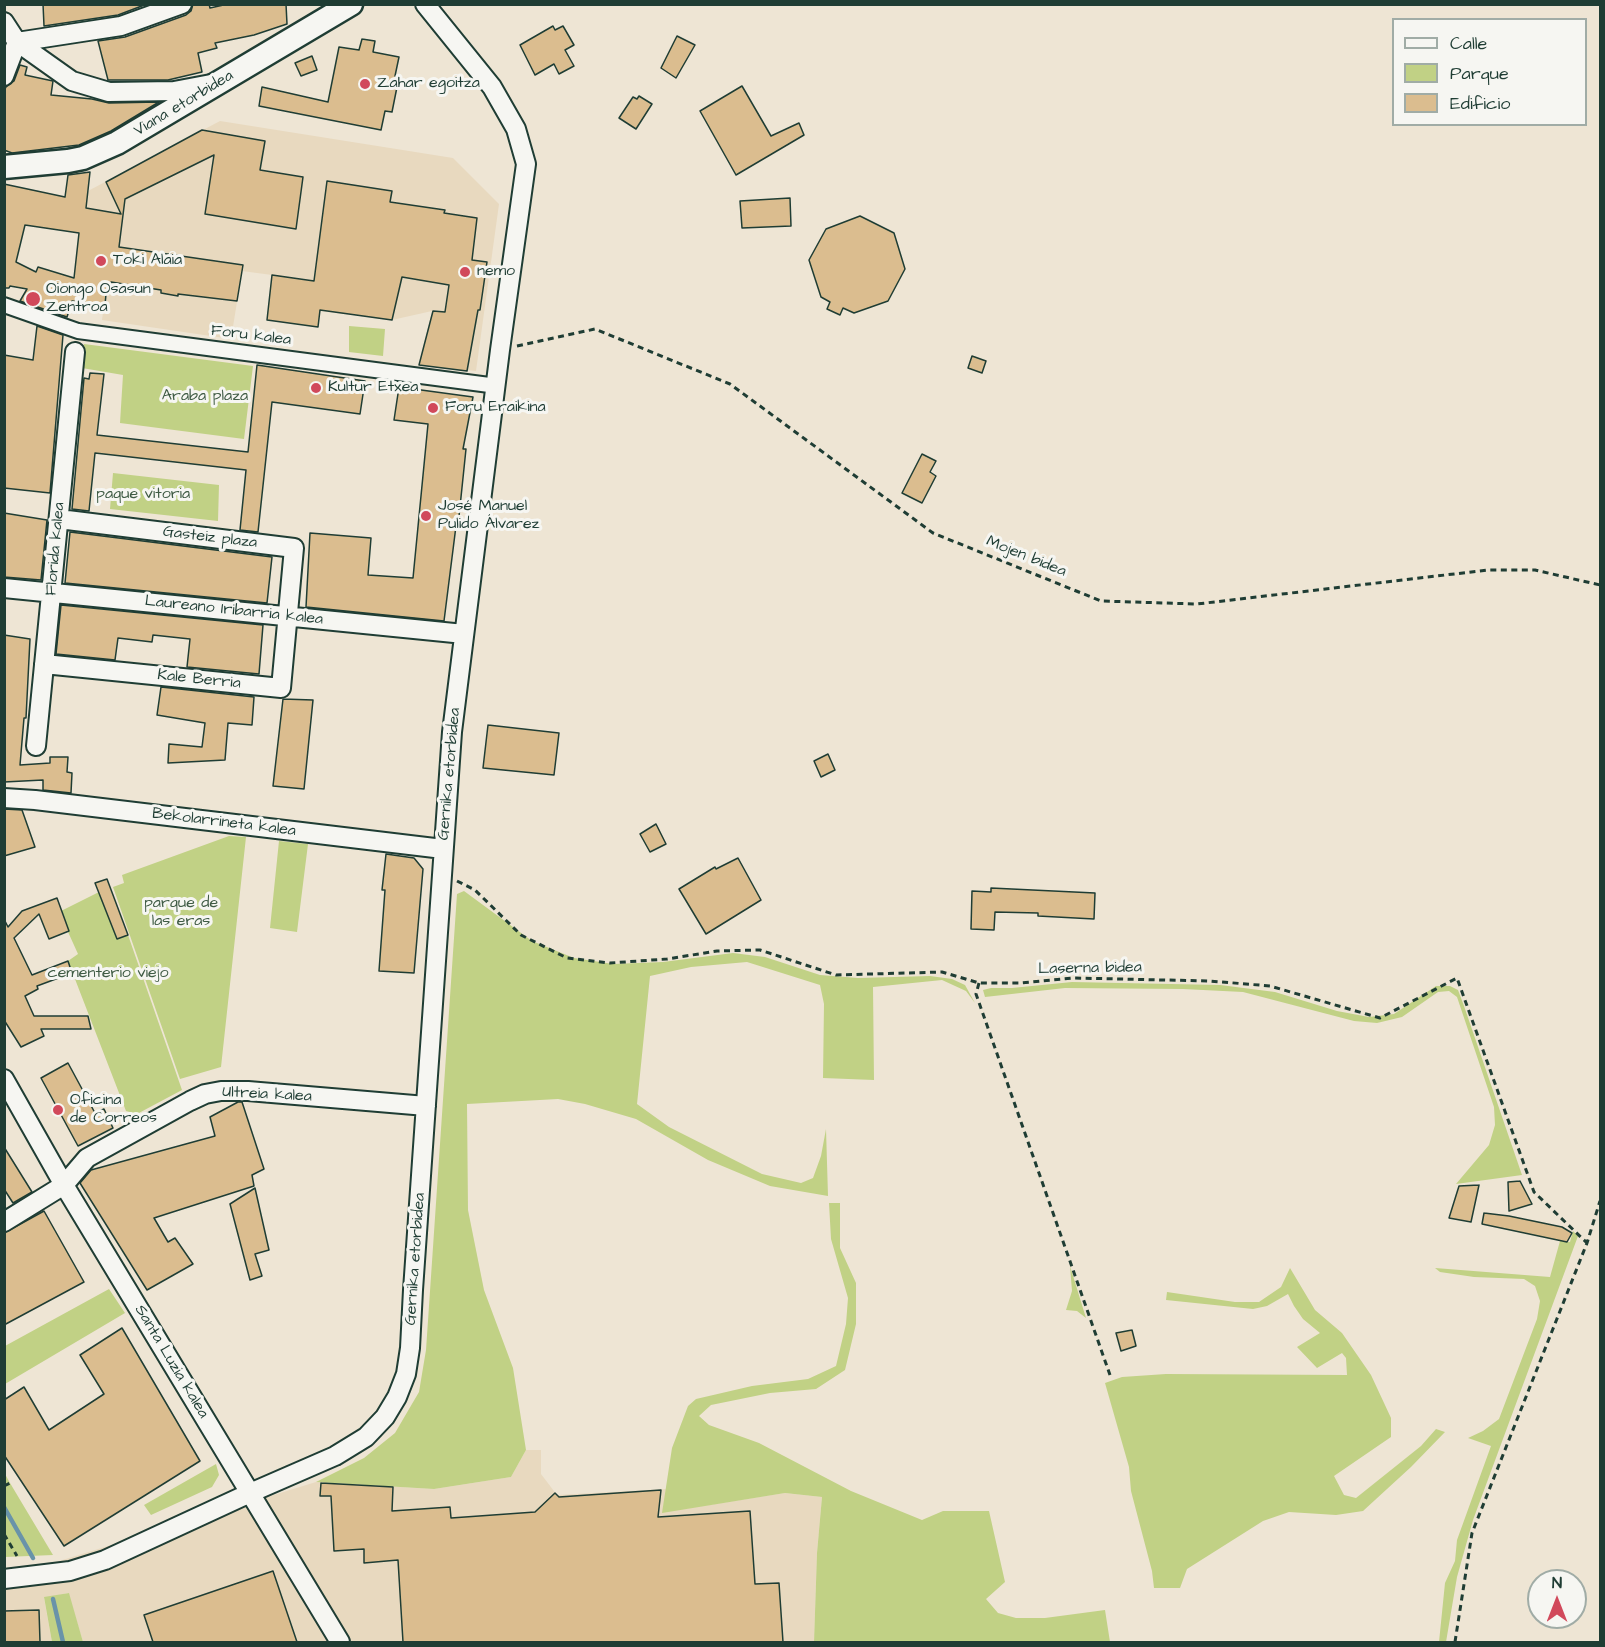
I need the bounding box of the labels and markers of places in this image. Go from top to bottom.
place label: Zahar egoitza [377,74,480,94]
marker: Zahar egoitza [358,77,372,91]
place label: Toki Alaia [113,251,182,271]
marker: Toki Alaia [94,254,108,268]
place label: nemo [477,262,515,282]
marker: nemo [458,265,472,279]
place label: Oiongo Osasun Zentroa [46,280,151,318]
marker: Oiongo Osasun Zentroa [24,290,42,308]
place label: Kultur Etxea [328,378,418,398]
marker: Kultur Etxea [309,381,323,395]
place label: Foru Eraikina [445,398,546,418]
marker: Foru Eraikina [426,401,440,415]
place label: José Manuel Pulido Álvarez [438,497,539,535]
marker: José Manuel Pulido Álvarez [419,509,433,523]
place label: Oficina de Correos [70,1091,157,1129]
marker: Oficina de Correos [51,1103,65,1117]

